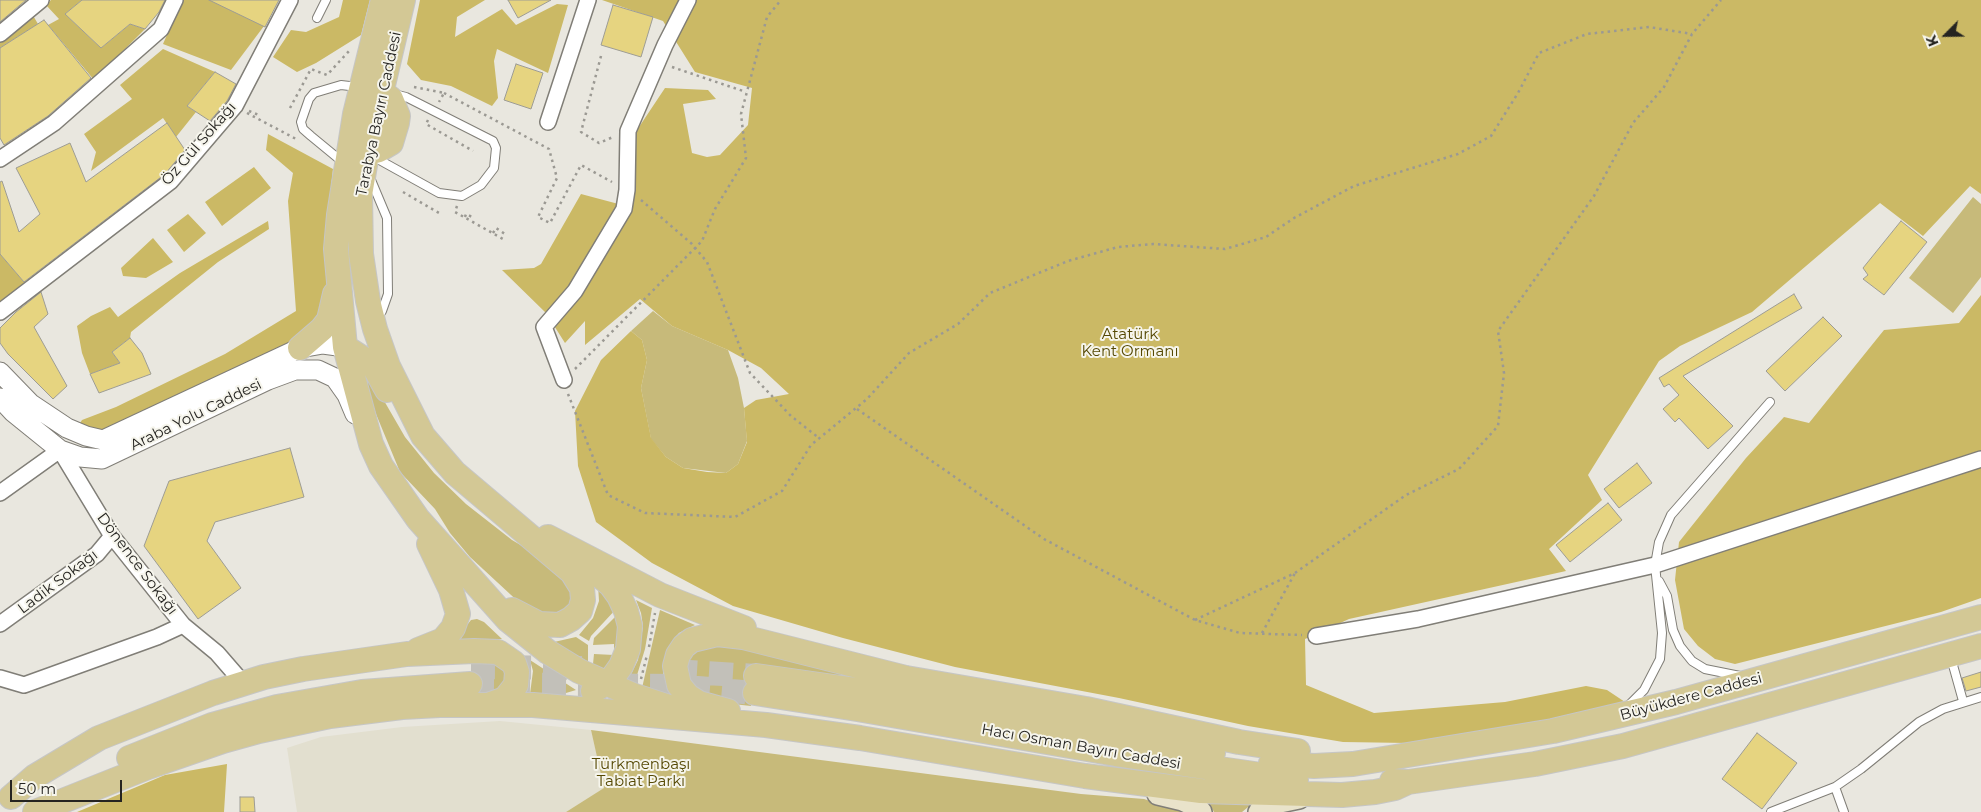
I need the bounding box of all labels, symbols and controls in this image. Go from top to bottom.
north arrow [1921,10,1971,60]
street label: Tarabya Bayırı Caddesi [353,30,405,198]
text: K [1922,33,1943,49]
street label: Öz Gül Sokağı [158,99,240,189]
park label: Atatürk Kent Ormanı [1082,326,1178,361]
street label: Araba Yolu Caddesi [127,375,265,455]
street label: Dönence Sokağı [93,509,181,619]
street label: Ladik Sokağı [14,546,102,618]
street label: Büyükdere Caddesi [1618,669,1764,725]
street label: Hacı Osman Bayırı Caddesi [980,721,1182,773]
park label: Türkmenbaşı Tabiat Parkı [592,756,690,791]
scale bar [12,770,125,802]
text: 50 m [18,779,56,798]

